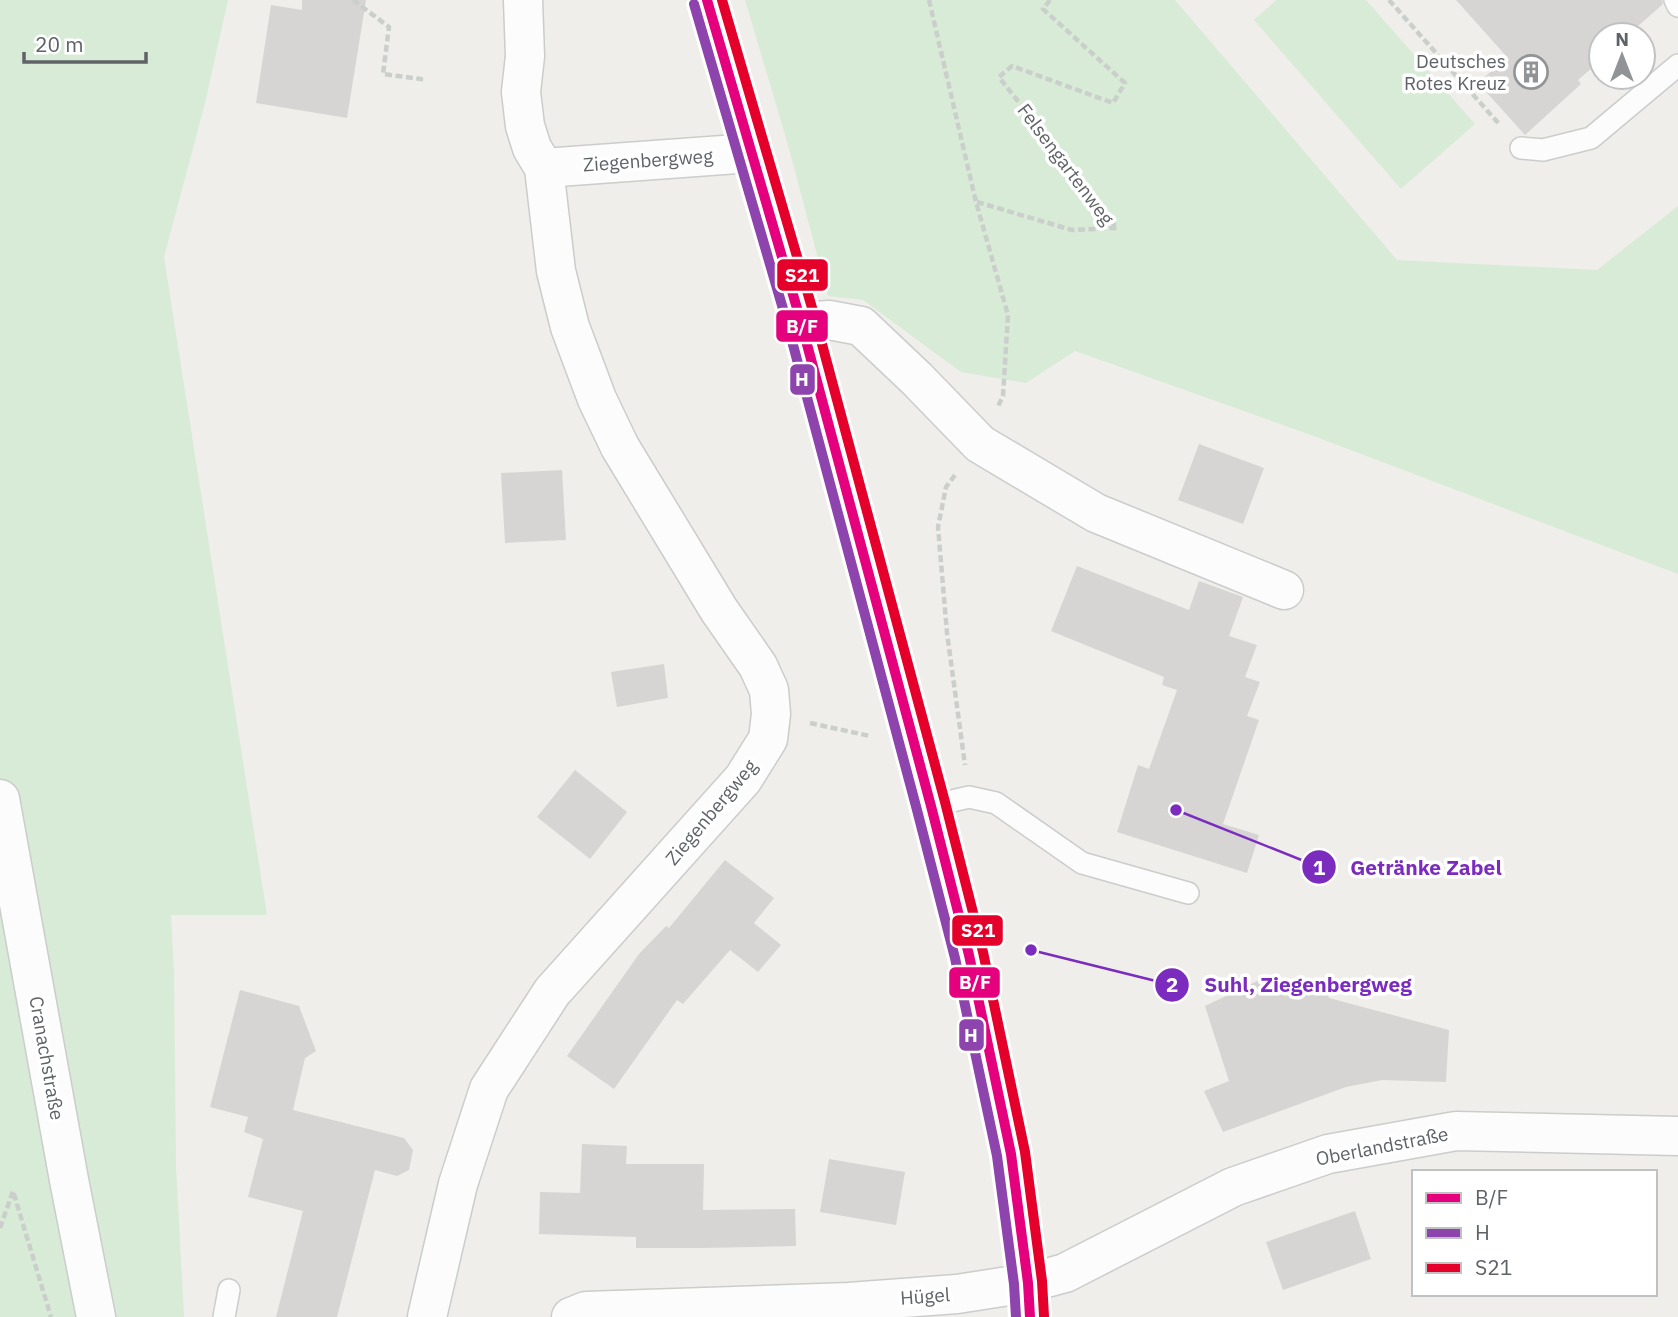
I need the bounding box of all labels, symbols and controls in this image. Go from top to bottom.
scale bar [24,21,147,65]
north arrow [1587,21,1657,91]
text: N [1615,27,1629,51]
text: 20 m [35,30,84,58]
place label: Deutsches Rotes Kreuz [1404,49,1506,95]
building icon: Deutsches Rotes Kreuz [1512,53,1550,91]
street label: Felsengartenweg [1012,98,1120,230]
street label: Ziegenbergweg [582,143,714,177]
line badge: S21 [776,258,829,292]
text: S21 [785,263,820,287]
line badge: B/F [775,309,829,343]
text: B/F [786,314,818,338]
line badge: H [789,363,816,396]
text: H [795,367,809,391]
street label: Ziegenbergweg [660,754,762,870]
callout: Getränke Zabel [1301,846,1516,888]
text: 1 [1313,853,1326,881]
text: Getränke Zabel [1350,853,1502,881]
line badge: S21 [951,914,1004,947]
text: S21 [961,918,996,942]
callout: Suhl, Ziegenbergweg [1155,964,1426,1006]
line badge: B/F [948,966,1001,999]
text: B/F [959,970,991,994]
text: 2 [1166,970,1178,998]
text: Suhl, Ziegenbergweg [1204,970,1412,998]
street label: Cranachstraße [24,994,70,1122]
line badge: H [958,1018,985,1052]
text: H [964,1023,978,1047]
street label: Oberlandstraße [1314,1121,1450,1171]
legend [1412,1170,1657,1296]
text: B/F [1475,1183,1508,1211]
text: H [1475,1218,1490,1246]
text: S21 [1475,1253,1512,1281]
street label: Hügel [899,1282,951,1310]

